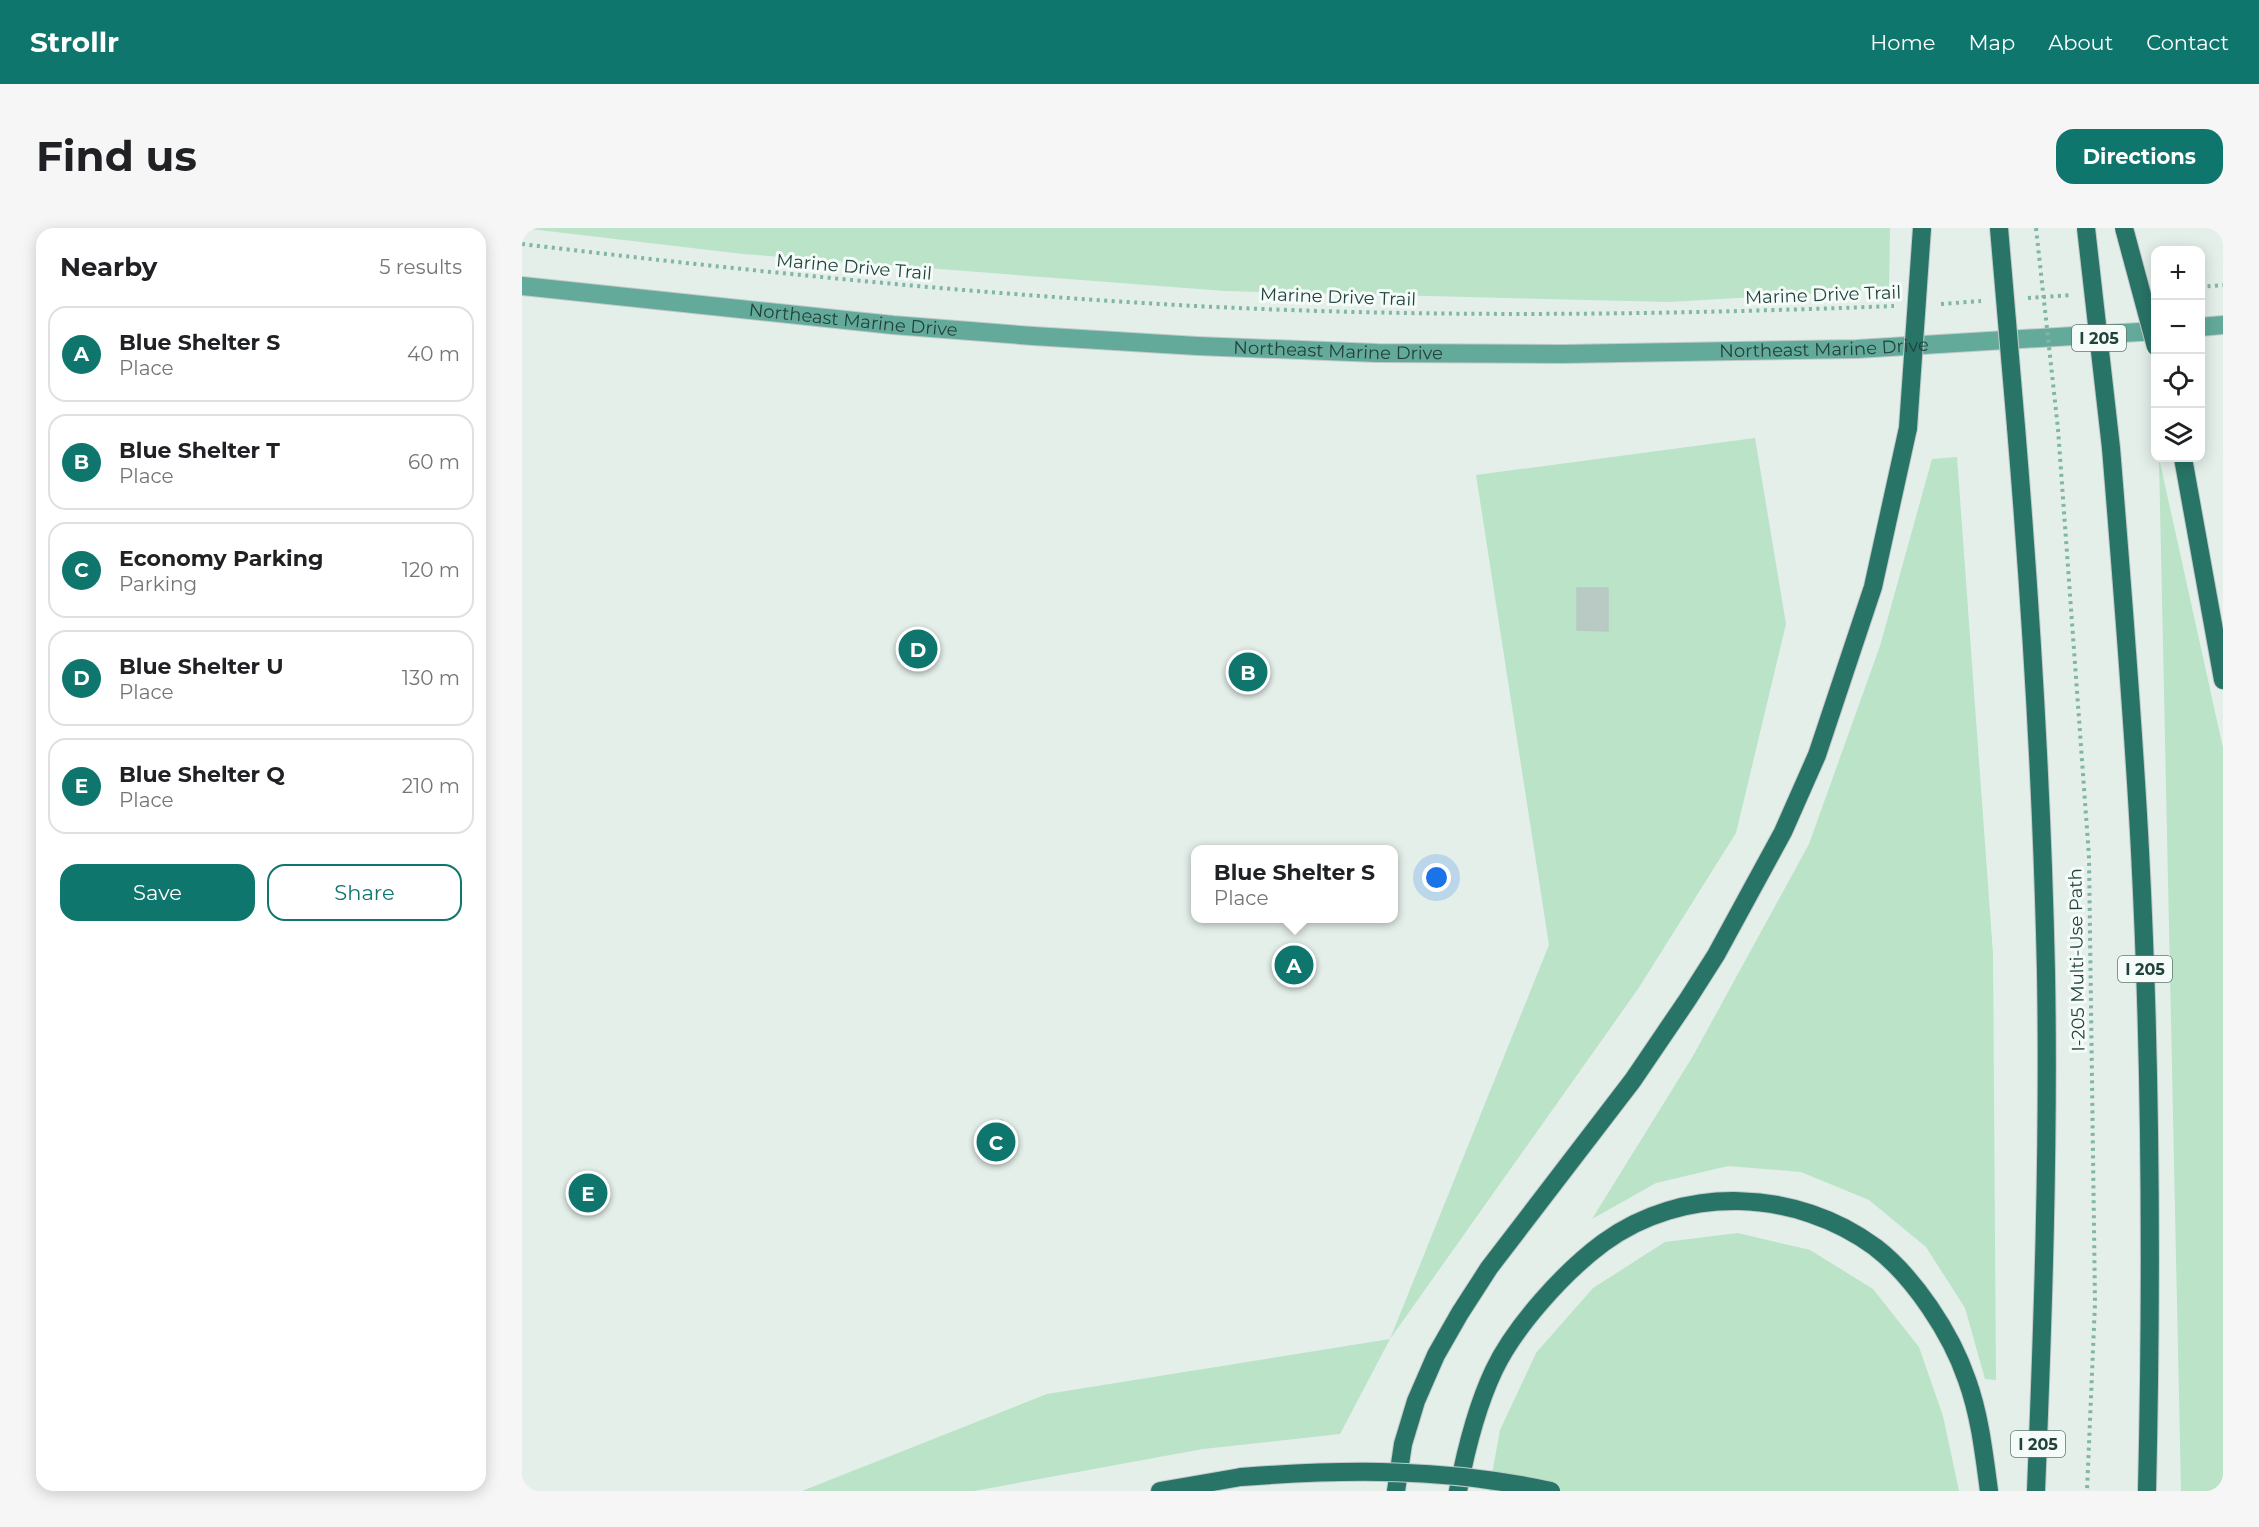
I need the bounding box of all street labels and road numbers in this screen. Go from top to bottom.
street label: Marine Drive Trail [775,249,933,285]
street label: Marine Drive Trail [1745,281,1901,309]
street label: Marine Drive Trail [1260,283,1416,311]
street label: Northeast Marine Drive [748,299,959,341]
road number: I 205 [2072,325,2126,351]
street label: Northeast Marine Drive [1719,334,1930,362]
street label: Northeast Marine Drive [1233,336,1443,364]
street label: I-205 Multi-Use Path [2064,868,2090,1052]
road number: I 205 [2118,956,2172,982]
road number: I 205 [2011,1431,2065,1457]

